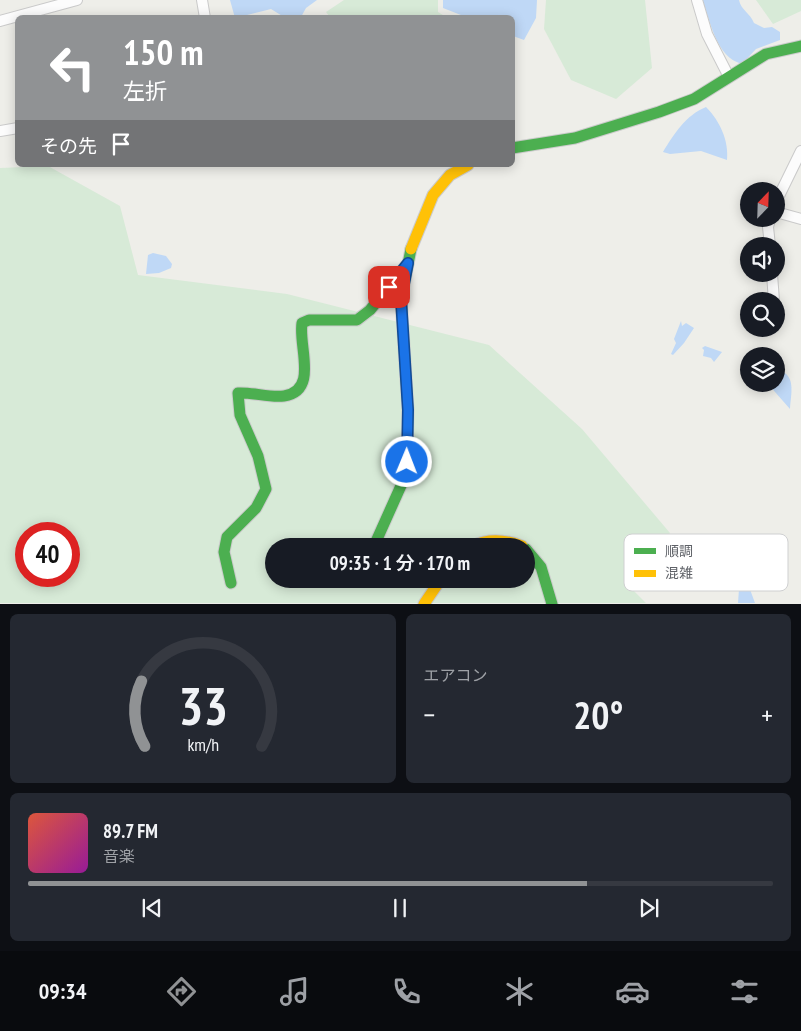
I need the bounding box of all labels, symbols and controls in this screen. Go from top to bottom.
text: 150 m [123,29,204,75]
icon: left [40,35,105,100]
text: 左折 [123,77,167,105]
icon: arrive [107,130,135,158]
text: その先 [40,134,97,158]
north arrow [740,182,785,228]
map controls [740,182,785,392]
button: sound [740,237,785,282]
pin [368,266,410,308]
icon: arrive [375,273,403,301]
button: search [740,292,785,337]
button: layers [740,347,785,392]
position arrow [380,435,432,487]
speed limit sign: 40 [15,522,80,587]
legend [624,534,788,591]
text: 順調 [665,542,693,560]
text: 09:35 · 1 分 · 170 m [330,551,470,575]
text: 混雑 [665,564,693,582]
text: エアコン [424,665,488,685]
text: 33 [178,672,228,739]
text: 20° [573,690,623,739]
text: − [424,696,435,733]
text: + [761,696,773,733]
text: km/h [187,733,219,756]
text: 89.7 FM [103,819,158,843]
text: 音楽 [103,846,135,866]
icon: previous [138,894,166,922]
icon: pause [386,894,414,922]
icon: next [635,894,663,922]
icon: directions [164,974,199,1009]
icon: music [277,974,312,1009]
icon: phone [389,974,424,1009]
icon: climate [502,974,537,1009]
icon: car [615,974,650,1009]
icon: filters [727,974,762,1009]
text: 09:34 [39,977,86,1005]

